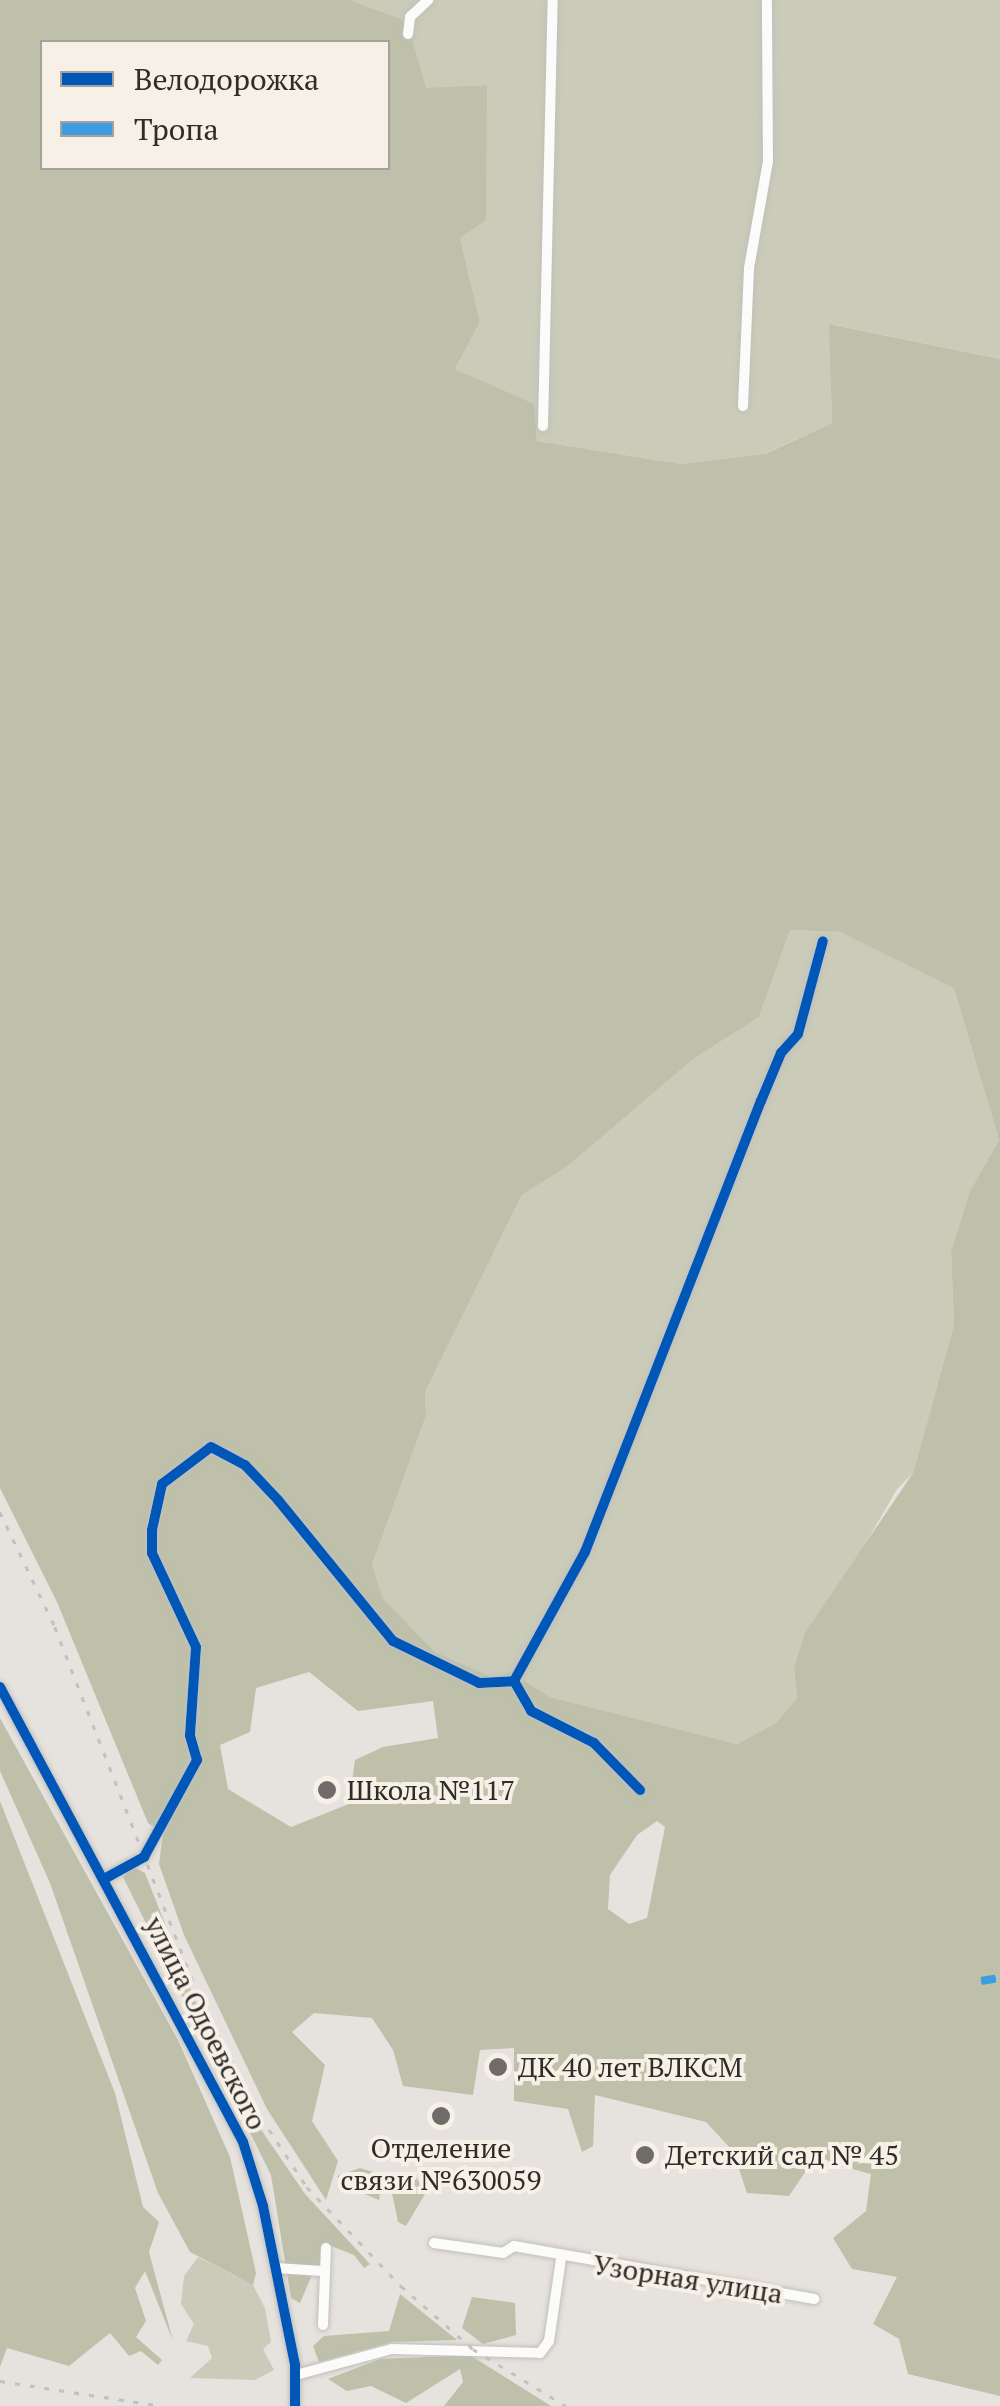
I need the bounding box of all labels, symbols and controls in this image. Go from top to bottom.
legend [40,40,390,170]
text: Велодорожка [134,59,319,99]
text: Тропа [134,109,219,149]
place label: Школа №117 [347,1773,515,1807]
marker: Школа №117 [316,1779,338,1801]
street label: улица Одоевского [138,1911,274,2135]
place label: ДК 40 лет ВЛКСМ [518,2050,744,2084]
marker: ДК 40 лет ВЛКСМ [487,2056,509,2078]
marker: Отделение связи №630059 [430,2105,452,2127]
place label: Отделение связи №630059 [341,2131,541,2197]
place label: Детский сад № 45 [665,2138,899,2172]
marker: Детский сад № 45 [634,2144,656,2166]
street label: Узорная улица [591,2247,785,2311]

